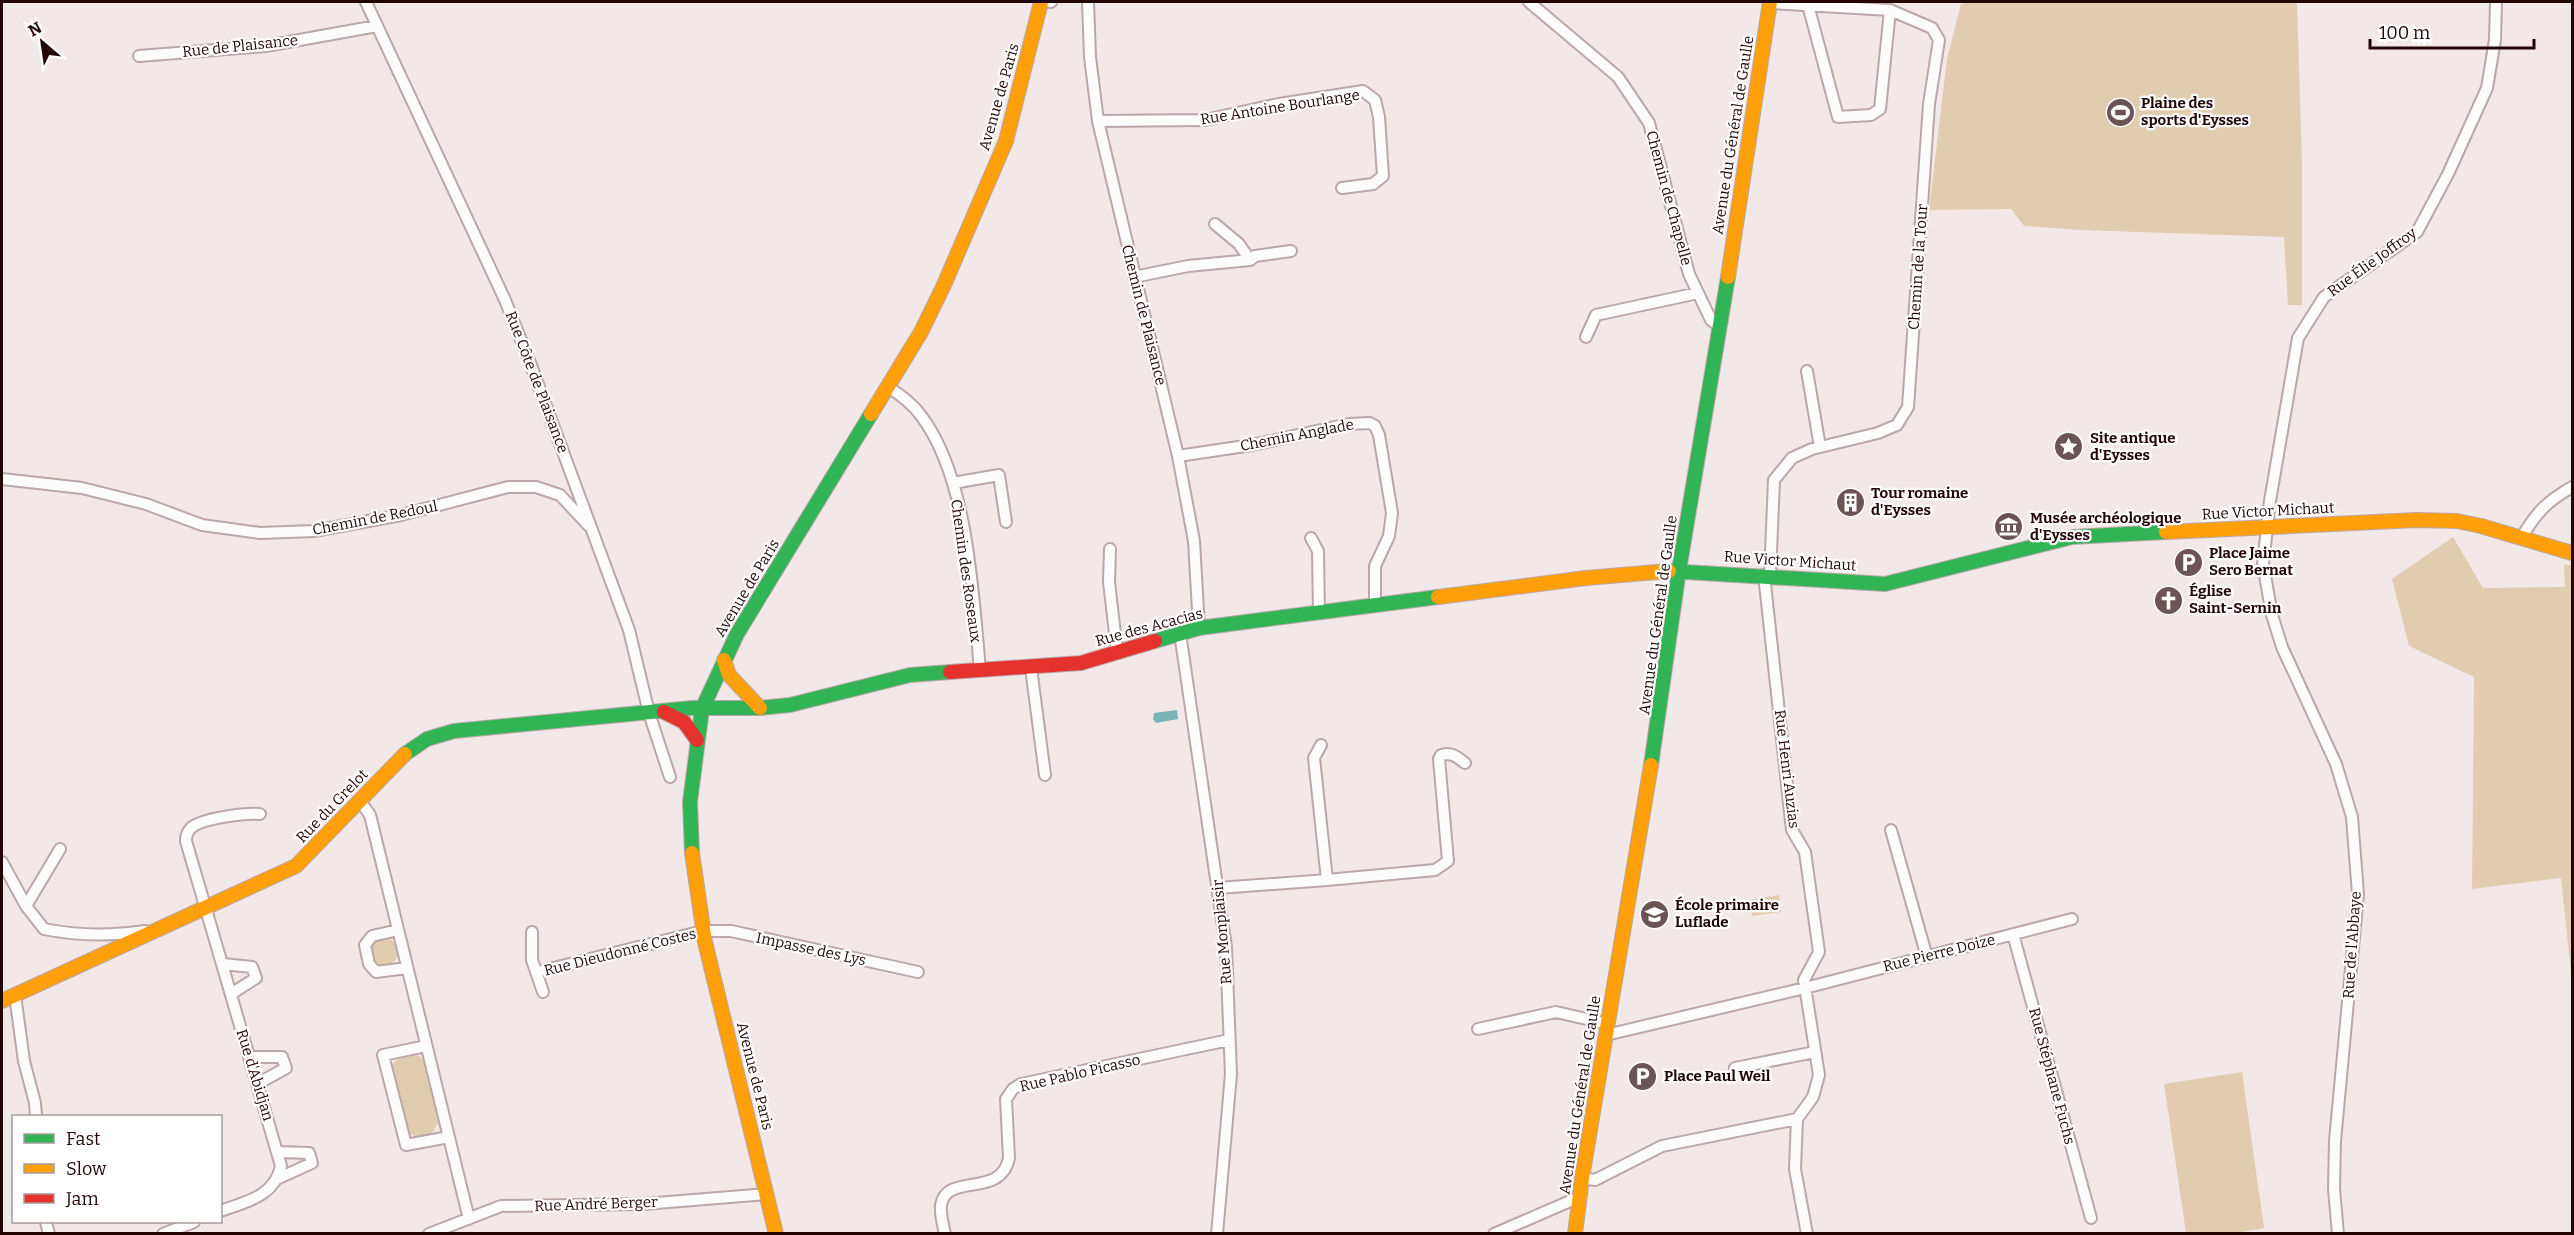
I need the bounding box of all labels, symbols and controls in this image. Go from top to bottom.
north arrow [12,12,72,72]
scale bar [2370,12,2534,50]
text: N [25,18,45,41]
text: 100 m [2379,22,2430,44]
street label: Rue de Plaisance [181,31,299,61]
street label: Avenue du Général de Gaulle [1708,34,1758,236]
street label: Avenue de Paris [975,41,1023,153]
street label: Rue Antoine Bourlange [1199,86,1361,128]
place label: Plaine des sports d'Eysses [2141,94,2249,129]
sports icon: Plaine des sports d'Eysses [2104,96,2136,128]
street label: Chemin de Chapelle [1642,129,1696,267]
street label: Chemin de la Tour [1905,203,1931,331]
street label: Rue Élie Joffroy [2324,224,2420,300]
street label: Chemin de Plaisance [1118,243,1170,387]
street label: Rue Côte de Plaisance [502,308,572,456]
street label: Chemin Anglade [1239,415,1355,455]
place label: Site antique d'Eysses [2090,429,2175,464]
place icon: Site antique d'Eysses [2053,431,2085,463]
place label: Tour romaine d'Eysses [1871,484,1968,519]
building icon: Tour romaine d'Eysses [1834,486,1866,518]
street label: Chemin de Redoul [311,497,439,539]
street label: Chemin des Roseaux [947,498,985,645]
street label: Rue Victor Michaut [2201,499,2335,523]
place label: Musée archéologique d'Eysses [2030,509,2182,544]
museum icon: Musée archéologique d'Eysses [1993,511,2025,543]
street label: Avenue du Général de Gaulle [1635,514,1681,716]
street label: Avenue de Paris [711,536,783,640]
place label: Place Jaime Sero Bernat [2209,544,2293,579]
parking icon: Place Jaime Sero Bernat [2172,546,2204,578]
street label: Rue Victor Michaut [1723,547,1857,575]
place label: Église Saint-Sernin [2189,582,2282,617]
church icon: Église Saint-Sernin [2152,584,2184,616]
street label: Rue des Acacias [1093,604,1205,650]
street label: Rue Henri Auzias [1771,709,1803,829]
street label: Rue du Grelot [292,765,372,847]
street label: Rue Monplaisir [1208,878,1236,985]
street label: Rue de l'Abbaye [2339,891,2365,999]
place label: École primaire Luflade [1675,896,1779,931]
school or university icon: École primaire Luflade [1638,898,1670,930]
street label: Rue Dieudonné Costes [542,924,698,980]
street label: Impasse des Lys [754,929,868,969]
street label: Rue Pierre Doize [1881,930,1997,976]
street label: Avenue du Général de Gaulle [1555,994,1605,1196]
street label: Rue Stéphane Fuchs [2025,1006,2079,1146]
street label: Avenue de Paris [733,1020,777,1132]
street label: Rue d'Abidjan [232,1027,278,1124]
street label: Rue Pablo Picasso [1018,1050,1142,1096]
parking icon: Place Paul Weil [1627,1060,1659,1092]
place label: Place Paul Weil [1664,1067,1771,1085]
legend [12,1115,222,1223]
text: Fast [66,1128,101,1150]
text: Slow [66,1158,107,1180]
text: Jam [65,1188,99,1210]
street label: Rue André Berger [534,1193,658,1215]

